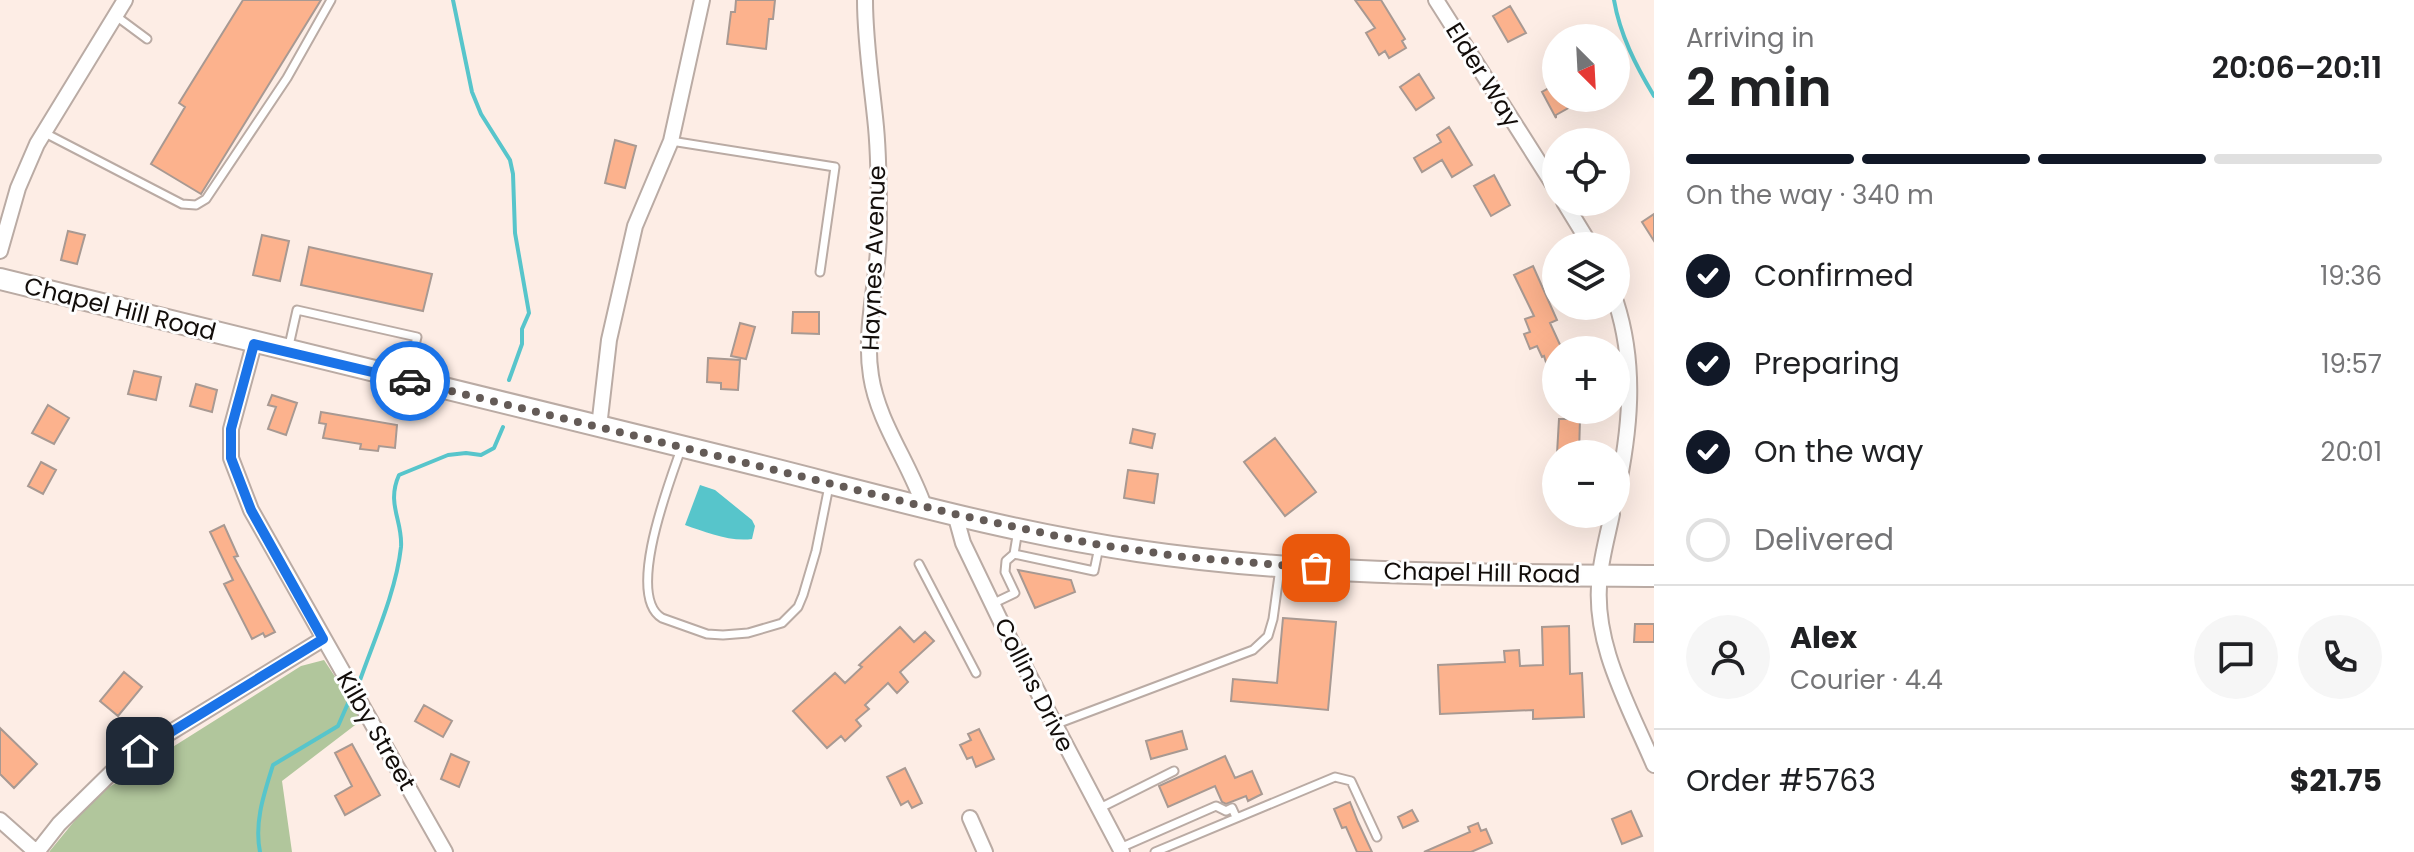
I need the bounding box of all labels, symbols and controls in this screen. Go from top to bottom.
street label: Elder Way [1438,16,1529,134]
text: Arriving in [1686,20,1815,56]
north arrow [1542,24,1630,112]
map controls [1542,24,1630,528]
text: 20:06–20:11 [2212,46,2382,89]
text: 2 min [1686,51,1832,124]
button: locate [1542,128,1630,216]
street label: Haynes Avenue [854,165,893,351]
text: On the way · 340 m [1686,177,1934,213]
button: layers [1542,232,1630,320]
icon: check [1686,254,1730,298]
text: Confirmed [1754,254,1914,297]
text: 19:36 [2320,258,2382,294]
street label: Chapel Hill Road [21,269,220,348]
button: + [1542,336,1630,424]
courier [370,341,450,421]
icon: check [1686,342,1730,386]
text: Preparing [1754,342,1900,385]
text: 19:57 [2321,346,2382,382]
icon: car [388,359,432,403]
icon: check [1686,430,1730,474]
text: On the way [1754,430,1923,473]
text: 20:01 [2321,434,2382,470]
button: − [1542,440,1630,528]
text: Delivered [1754,518,1894,561]
pin [1282,534,1350,602]
icon: bag [1294,546,1338,590]
street label: Chapel Hill Road [1383,554,1581,591]
street label: Collins Drive [987,612,1082,757]
button: person [1686,615,1770,699]
button: chat [2194,615,2278,699]
button: phone [2298,615,2382,699]
text: Alex [1790,616,1857,659]
text: Courier · 4.4 [1790,662,1943,698]
street label: Kilby Street [329,665,424,796]
pin [106,717,174,785]
icon: home [118,729,162,773]
text: Order #5763 [1686,759,1876,802]
text: $21.75 [2290,759,2382,802]

